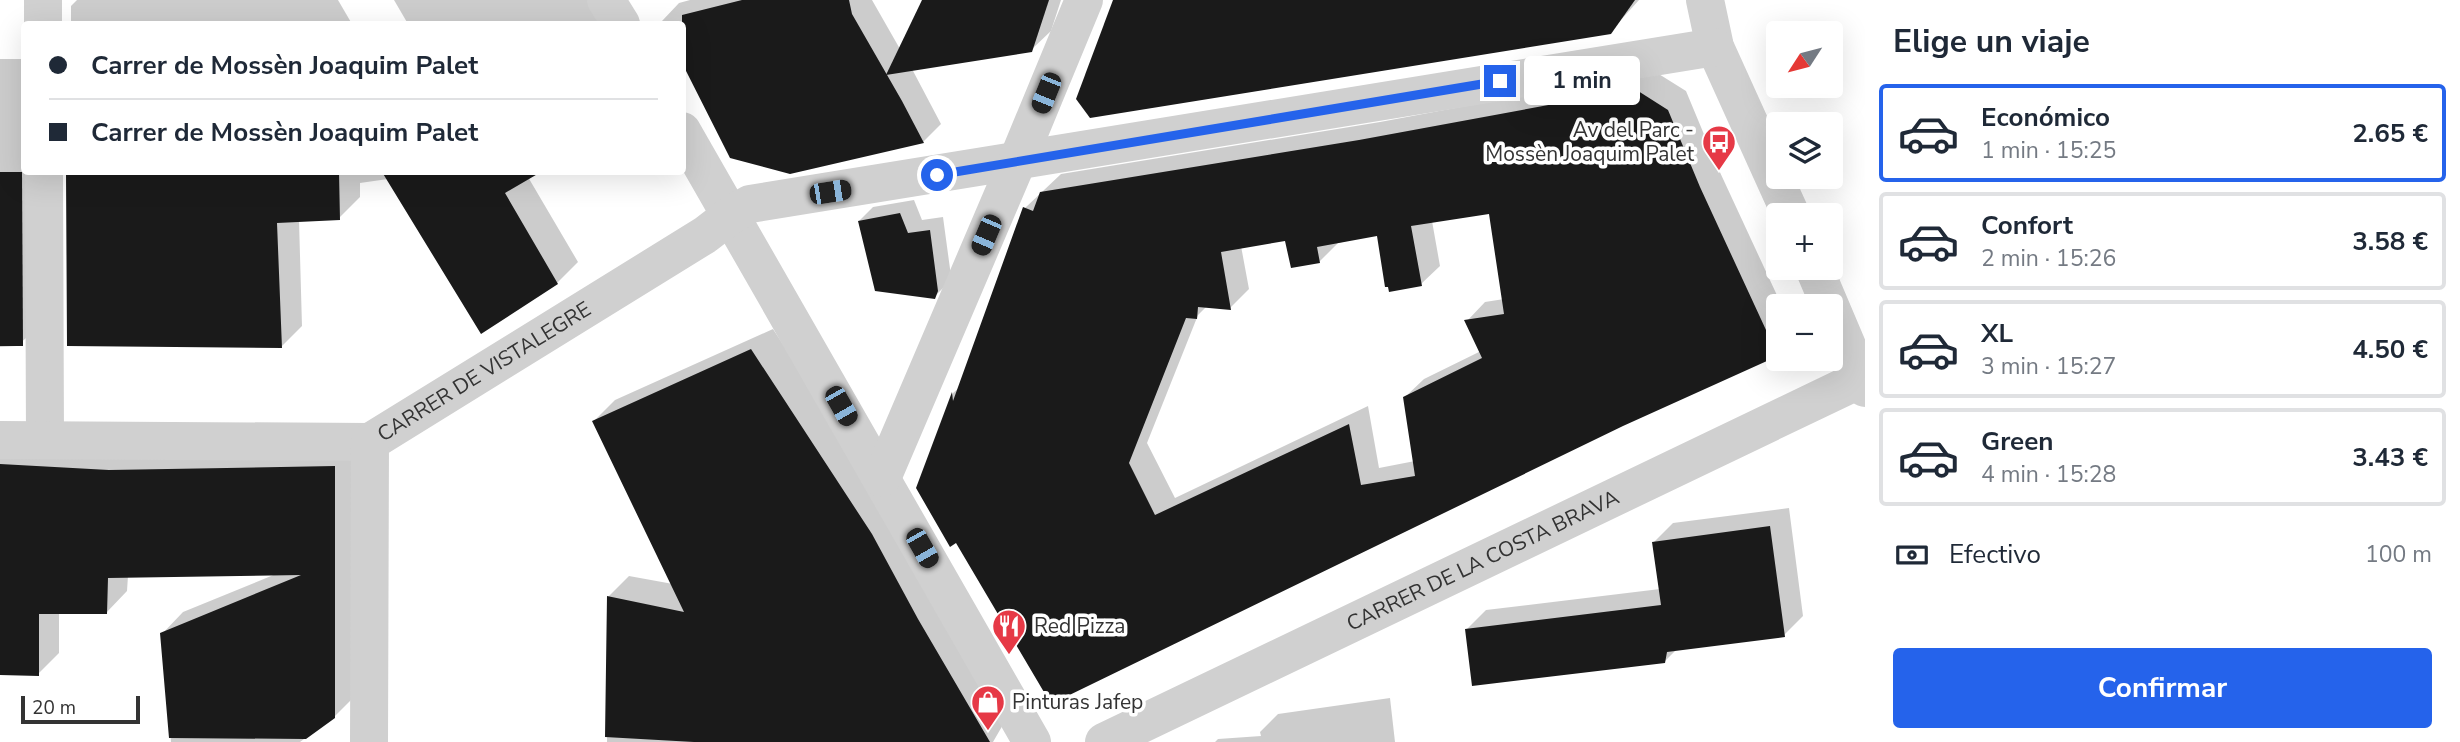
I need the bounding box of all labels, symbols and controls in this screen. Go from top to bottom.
text: Elige un viaje [1893,20,2090,63]
north arrow [1766,21,1843,98]
map controls [1766,21,1843,371]
text: Carrer de Mossèn Joaquim Palet [91,48,478,83]
callout: 1 min [1524,56,1640,106]
route end [1484,65,1516,97]
text: 1 min [1552,65,1612,96]
car [1029,70,1064,116]
text: Económico [1981,100,2110,135]
icon: car [1897,102,1960,165]
button: layers [1766,112,1843,189]
text: Carrer de Mossèn Joaquim Palet [91,115,478,150]
place label: Av del Parc - Mossèn Joaquim Palet [1485,116,1695,168]
text: 2.65 € [2352,116,2428,151]
bus stop icon: Av del Parc - Mossèn Joaquim Palet [1700,123,1738,172]
text: 1 min · 15:25 [1981,135,2116,166]
route start [921,159,953,191]
car [808,178,853,206]
button: + [1766,203,1843,280]
text: Confort [1981,208,2073,243]
icon: car [1897,210,1960,273]
car [969,212,1004,258]
text: 3.58 € [2352,224,2428,259]
text: 2 min · 15:26 [1981,243,2116,274]
button: − [1766,294,1843,371]
street label: CARRER DE VISTALEGRE [372,295,596,448]
text: XL [1981,316,2013,351]
icon: car [1897,318,1960,381]
text: 4.50 € [2352,332,2428,367]
text: 3 min · 15:27 [1981,351,2116,382]
car [822,383,861,429]
text: Green [1981,424,2054,459]
icon: car [1897,426,1960,489]
text: 3.43 € [2352,440,2428,475]
text: 4 min · 15:28 [1981,459,2116,490]
street label: CARRER DE LA COSTA BRAVA [1342,483,1624,638]
car [903,525,942,571]
icon: cash [1893,536,1931,574]
text: Efectivo [1949,537,2041,572]
text: 100 m [2365,539,2432,570]
restaurant icon: Red Pizza [990,607,1028,656]
place label: Red Pizza [1034,612,1125,640]
button: Confirmar [1893,648,2432,728]
shop icon: Pinturas Jafep [969,683,1007,732]
place label: Pinturas Jafep [1012,688,1143,716]
scale bar [21,693,140,725]
text: 20 m [32,695,76,721]

